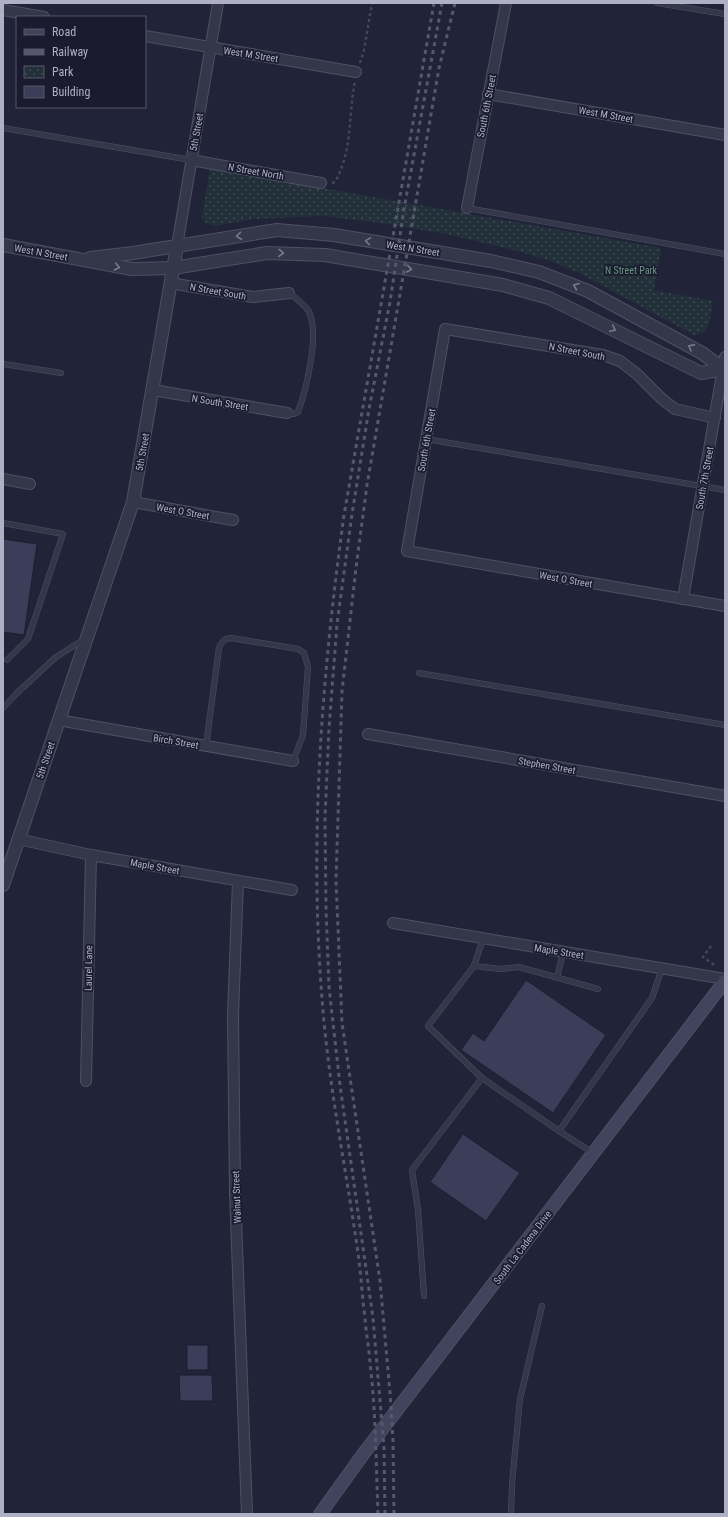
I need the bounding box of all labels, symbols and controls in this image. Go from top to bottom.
legend [16,16,146,108]
text: Road [52,25,76,39]
text: Railway [52,45,88,59]
street label: West M Street [223,45,279,64]
text: Park [52,65,74,79]
street label: South 6th Street [475,74,498,138]
text: Building [52,85,90,99]
street label: West M Street [578,104,634,125]
street label: 5th Street [188,112,205,152]
street label: N Street North [227,161,285,182]
one-way arrow [236,231,242,240]
one-way arrow [364,237,371,246]
street label: West N Street [385,239,440,258]
street label: West N Street [13,242,68,263]
one-way arrow [278,249,284,258]
one-way arrow [114,262,121,270]
one-way arrow [406,264,413,273]
park label: N Street Park [605,265,658,276]
street label: N Street South [189,281,247,302]
one-way arrow [573,283,580,291]
one-way arrow [609,324,616,332]
street label: N Street South [548,341,606,362]
one-way arrow [688,344,695,352]
street label: N South Street [191,393,249,412]
street label: South 6th Street [416,408,437,472]
street label: 5th Street [134,432,151,472]
street label: South 7th Street [694,446,715,510]
street label: West O Street [156,501,210,522]
street label: West O Street [539,569,593,590]
street label: Birch Street [152,732,199,751]
street label: 5th Street [34,740,57,780]
street label: Stephen Street [517,755,576,776]
street label: Maple Street [129,857,181,876]
street label: Maple Street [533,942,585,961]
street label: Laurel Lane [83,945,94,991]
street label: Walnut Street [230,1170,243,1224]
street label: South La Cadena Drive [491,1208,554,1286]

